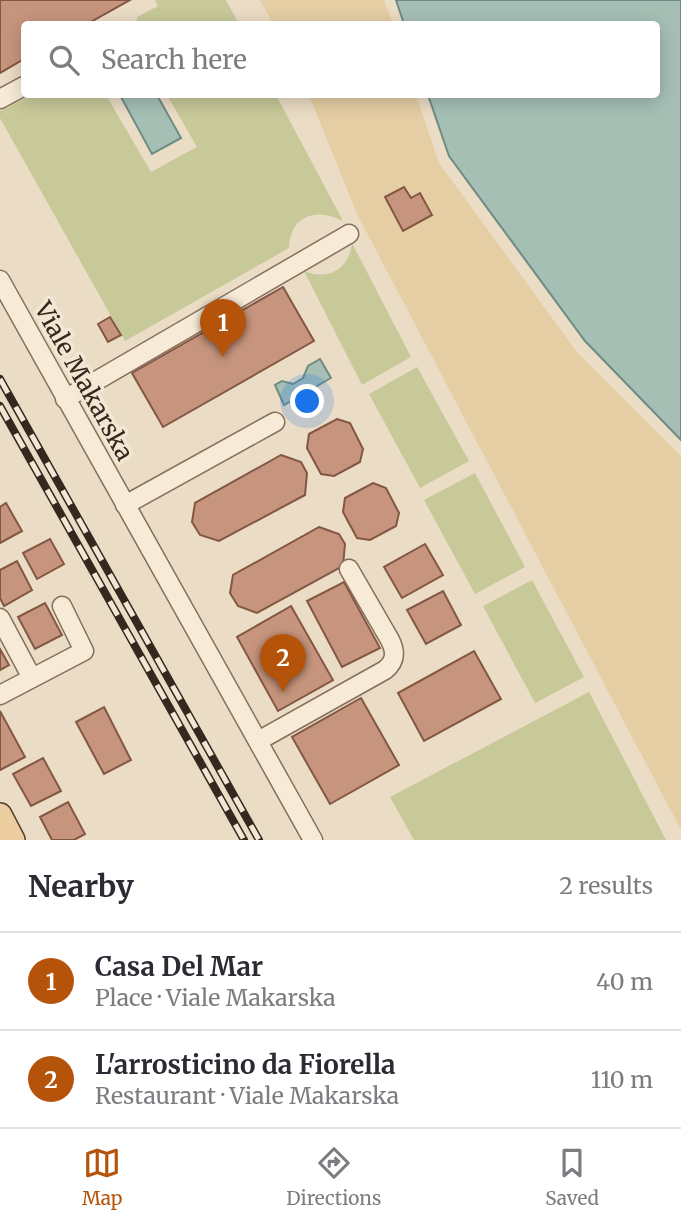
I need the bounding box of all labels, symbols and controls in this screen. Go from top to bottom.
search box [21,21,660,98]
icon: search [45,41,83,79]
text: Search here [101,43,247,76]
street label: Viale Makarska [27,295,141,466]
pin: 1 [200,299,246,357]
your location [290,384,324,418]
pin: 2 [260,634,306,692]
text: Nearby [28,867,134,905]
text: 2 results [559,871,653,900]
text: Casa Del Mar [95,950,263,983]
text: 1 [46,967,56,996]
text: 40 m [596,967,653,996]
text: Place · Viale Makarska [95,983,336,1012]
text: L'arrosticino da Fiorella [95,1048,396,1081]
text: 2 [44,1065,58,1094]
text: 110 m [591,1065,653,1094]
text: Restaurant · Viale Makarska [95,1081,399,1110]
tab: Map [82,1144,122,1210]
tab: Directions [286,1144,381,1210]
tab: Saved [545,1144,599,1210]

